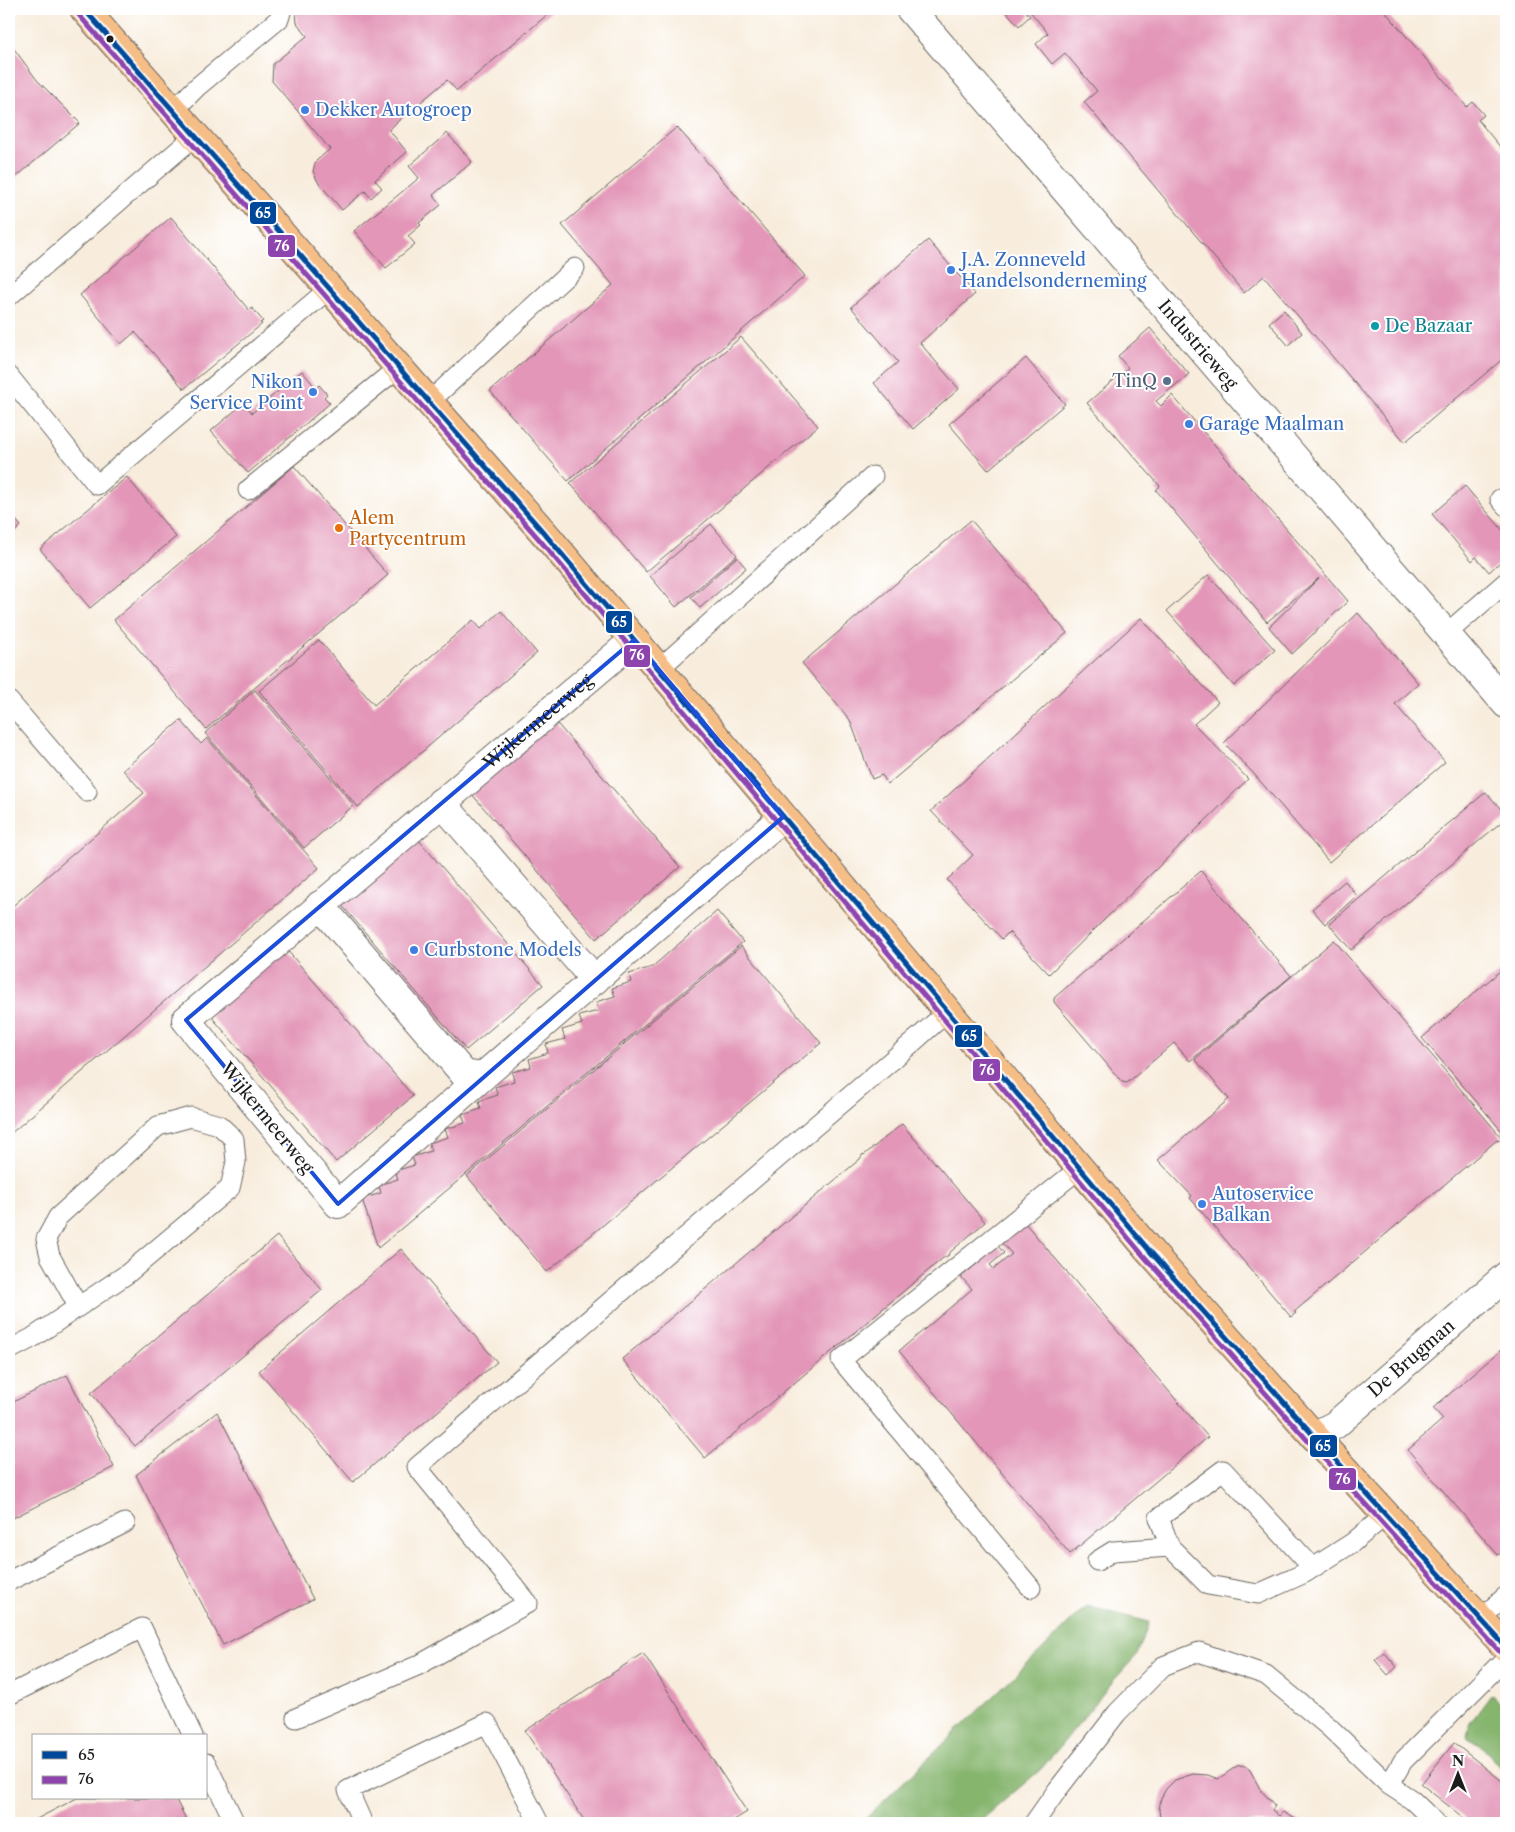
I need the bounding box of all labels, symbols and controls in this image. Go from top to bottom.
unlabelled marker [105,34,115,44]
place label: Dekker Autogroep [315,99,472,121]
marker: Dekker Autogroep [299,104,311,116]
line badge: 65 [249,201,277,225]
text: 65 [255,204,271,222]
line badge: 76 [267,234,296,258]
text: 76 [274,237,290,255]
place label: J.A. Zonneveld Handelsonderneming [958,249,1147,292]
marker: J.A. Zonneveld Handelsonderneming [945,264,957,276]
street label: Industrieweg [1153,295,1243,394]
place label: De Bazaar [1385,315,1473,337]
marker: De Bazaar [1369,320,1381,332]
place label: TinQ [1112,370,1157,392]
place label: Nikon Service Point [189,371,304,414]
marker: TinQ [1161,375,1173,387]
marker: Nikon Service Point [307,386,319,398]
place label: Garage Maalman [1199,413,1344,435]
marker: Garage Maalman [1183,418,1195,430]
place label: Alem Partycentrum [348,507,466,550]
marker: Alem Partycentrum [333,522,345,534]
line badge: 65 [605,610,633,634]
text: 65 [611,613,627,631]
line badge: 76 [623,644,651,668]
text: 76 [629,646,645,664]
street label: Wijkermeerweg [478,669,597,775]
place label: Curbstone Models [424,939,582,961]
marker: Curbstone Models [408,944,420,956]
line badge: 65 [954,1024,983,1048]
text: 65 [961,1027,977,1045]
street label: Wijkermeerweg [215,1057,319,1178]
line badge: 76 [972,1058,1001,1082]
text: 76 [979,1061,995,1079]
place label: Autoservice Balkan [1211,1183,1314,1226]
marker: Autoservice Balkan [1196,1198,1208,1210]
street label: De Brugman [1364,1315,1459,1402]
line badge: 65 [1309,1434,1338,1458]
text: 65 [1315,1437,1331,1455]
line badge: 76 [1328,1467,1357,1491]
text: 76 [1335,1470,1351,1488]
legend [32,1734,208,1800]
text: 65 [78,1745,95,1764]
north arrow [1432,1750,1482,1800]
text: N [1452,1752,1464,1770]
text: 76 [78,1769,94,1788]

